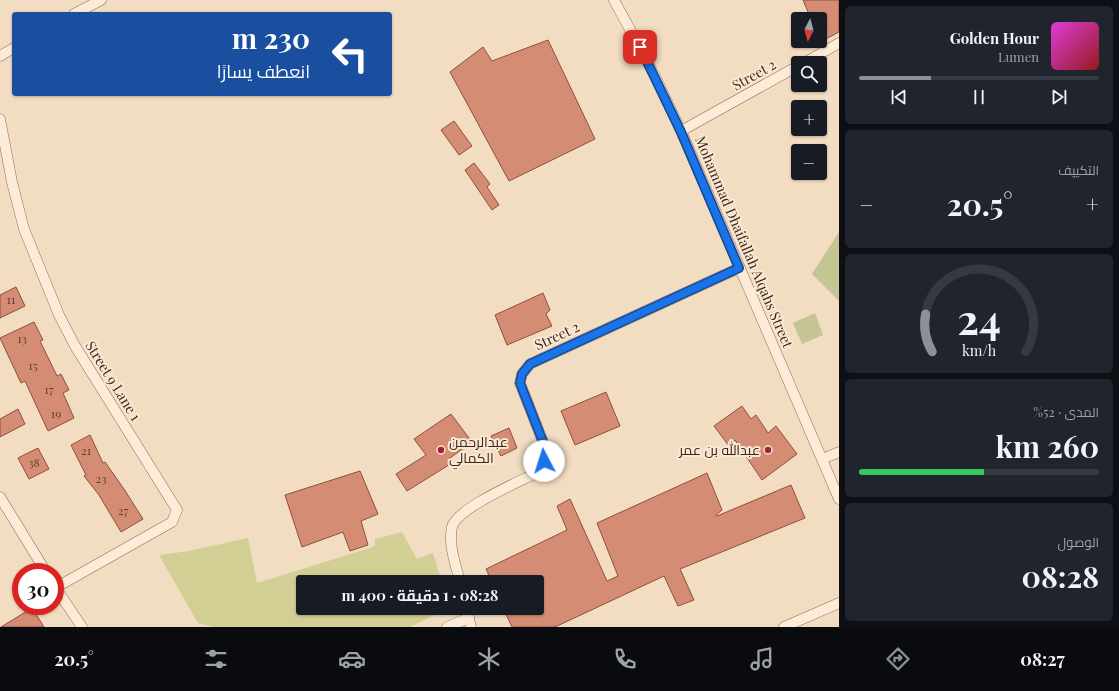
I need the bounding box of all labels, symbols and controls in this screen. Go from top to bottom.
north arrow [791,12,827,48]
map controls [791,12,827,180]
text: 230 m [232,19,310,56]
icon: left [324,28,376,80]
text: Golden Hour [950,28,1039,48]
pin [623,30,657,64]
icon: arrive [629,36,651,58]
text: Lumen [998,48,1039,65]
street label: Street 2 [728,55,779,94]
button: search [791,56,827,92]
text: انعطف يسارًا [217,59,310,83]
icon: previous [888,86,910,108]
icon: pause [968,86,990,108]
icon: next [1048,86,1070,108]
button: + [791,100,827,136]
street label: Mohammad Dhaifallah Alqahs Street [691,133,798,352]
button: − [791,144,827,180]
text: التكييف [1058,161,1099,178]
text: 20.5° [947,184,1013,224]
text: − [859,189,873,219]
text: + [1086,189,1099,219]
text: 24 [957,289,1001,344]
house number: 11 [7,291,16,307]
street label: Street 2 [531,317,583,354]
house number: 13 [17,330,27,346]
street label: Street 9 Lane 1 [81,337,146,424]
text: km/h [962,340,997,359]
house number: 15 [28,357,38,373]
house number: 17 [44,381,54,397]
text: المدى · 52% [1033,403,1099,420]
house number: 19 [51,405,61,421]
text: 260 km [995,426,1099,466]
place label: عبدالرحمن الكمالي [449,432,508,470]
position arrow [523,440,565,482]
place label: عبدالله بن عمر [678,440,760,459]
house number: 21 [81,442,92,458]
marker: عبدالرحمن الكمالي [436,445,446,455]
marker: عبدالله بن عمر [763,445,773,455]
house number: 38 [28,454,40,470]
house number: 23 [95,470,107,486]
house number: 27 [118,502,128,518]
text: الوصول [1058,533,1099,550]
text: 08:28 [1022,556,1099,596]
speed limit sign: 30 [12,563,64,615]
text: 08:28 · 1 دقيقة · 400 m [341,585,499,605]
icon: filters [202,645,230,673]
icon: car [338,645,366,673]
icon: climate [475,645,503,673]
icon: phone [611,645,639,673]
icon: music [748,645,776,673]
icon: directions [884,645,912,673]
text: 20.5° [54,647,94,671]
text: 08:27 [1020,647,1065,671]

